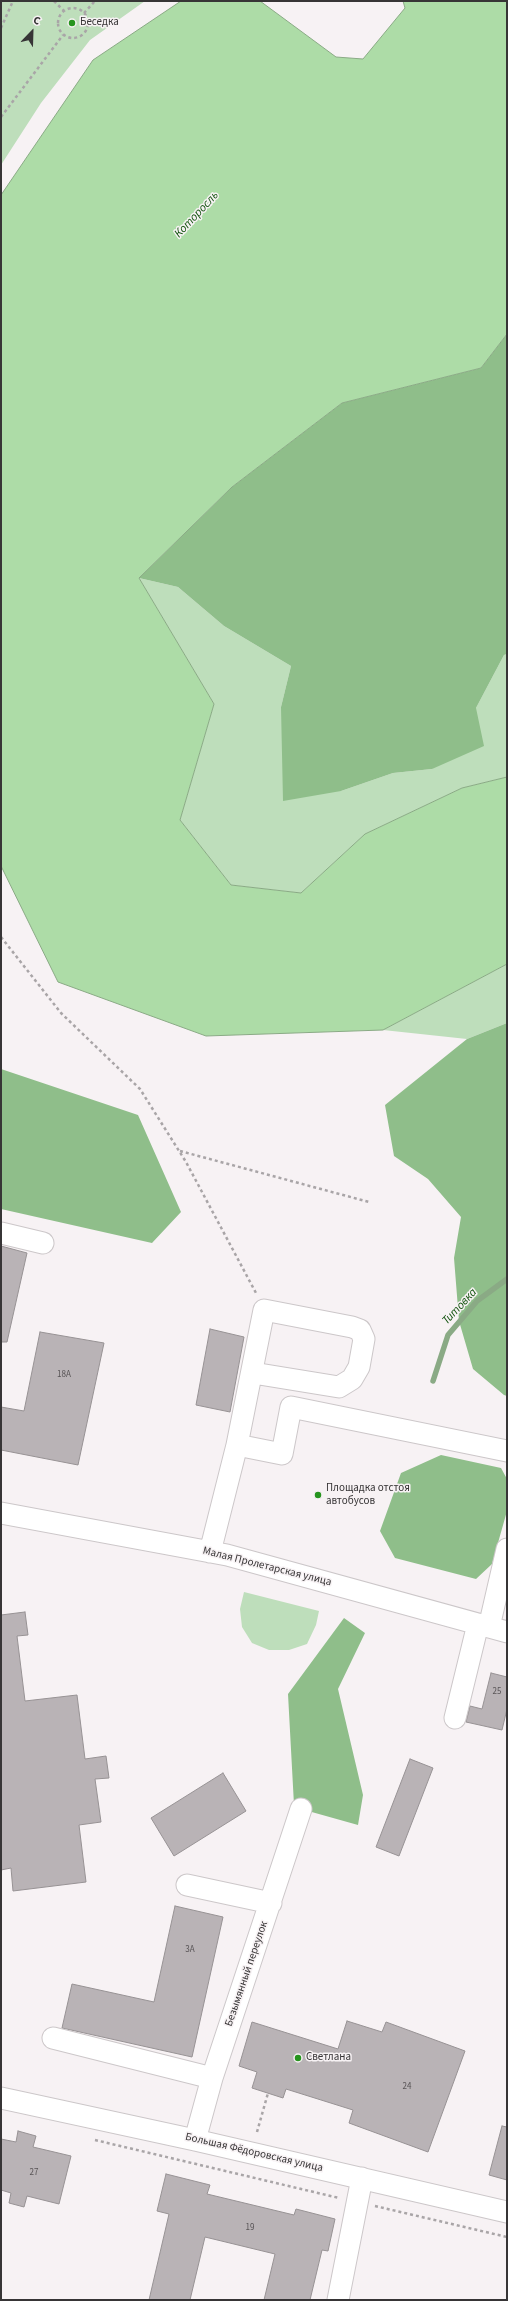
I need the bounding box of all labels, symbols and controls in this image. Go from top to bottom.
north arrow [12,12,52,52]
text: С [31,12,43,29]
place label: Беседка [80,16,119,30]
marker: Беседка [67,18,77,28]
water label: Которосль [172,189,222,241]
water label: Титовка [440,1286,480,1328]
house number: 18А [57,1370,71,1380]
place label: Площадка отстоя автобусов [326,1482,410,1508]
marker: Площадка отстоя автобусов [313,1490,323,1500]
street label: Малая Пролетарская улица [201,1545,333,1589]
house number: 25 [493,1687,501,1697]
street label: Безымянный переулок [223,1920,271,2028]
house number: 3А [185,1945,195,1955]
place label: Светлана [306,2051,351,2065]
marker: Светлана [293,2053,303,2063]
house number: 24 [403,2082,411,2092]
street label: Большая Фёдоровская улица [184,2131,324,2175]
house number: 27 [30,2168,38,2178]
house number: 19 [246,2223,254,2233]

